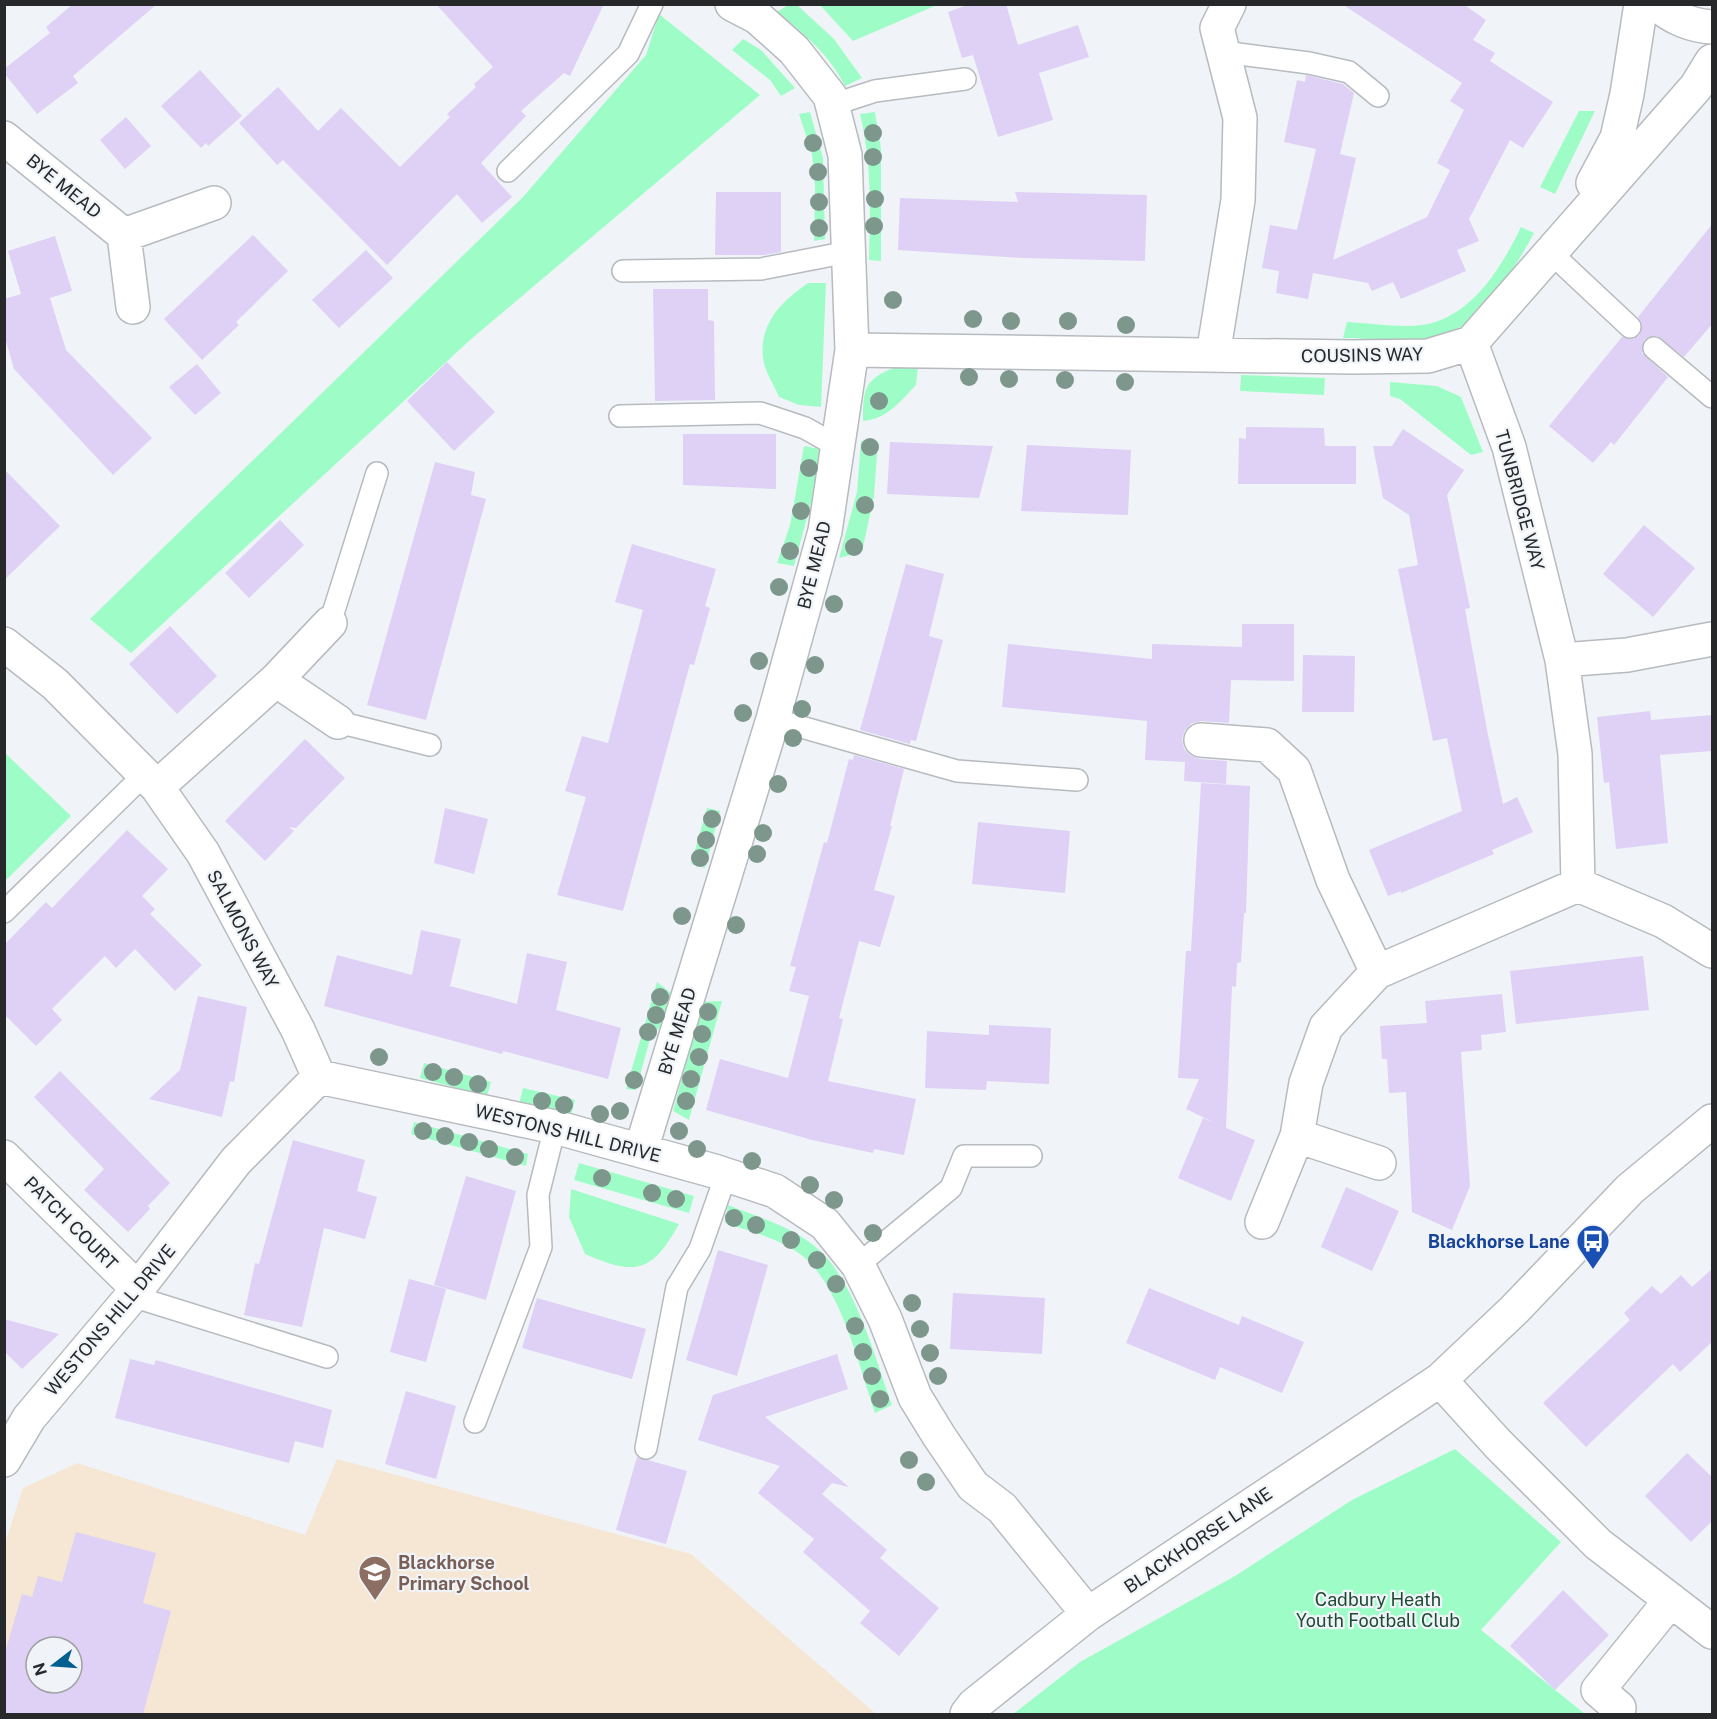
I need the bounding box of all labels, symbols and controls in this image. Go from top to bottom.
street label: BYE MEAD [22,149,106,223]
street label: COUSINS WAY [1301,343,1423,367]
street label: TUNBRIDGE WAY [1491,427,1549,573]
street label: BYE MEAD [793,519,835,611]
street label: SALMONS WAY [203,866,283,992]
street label: BYE MEAD [654,985,700,1077]
street label: WESTONS HILL DRIVE [473,1100,663,1166]
street label: PATCH COURT [20,1172,122,1274]
bus stop icon: Blackhorse Lane [1575,1223,1611,1270]
place label: Blackhorse Lane [1428,1231,1570,1252]
street label: WESTONS HILL DRIVE [41,1240,179,1400]
street label: BLACKHORSE LANE [1120,1483,1276,1597]
place label: Blackhorse Primary School [398,1552,530,1594]
school or university icon: Blackhorse Primary School [357,1554,393,1601]
park label: Cadbury Heath Youth Football Club [1296,1589,1460,1631]
north arrow [24,1635,84,1695]
text: N [29,1660,51,1678]

